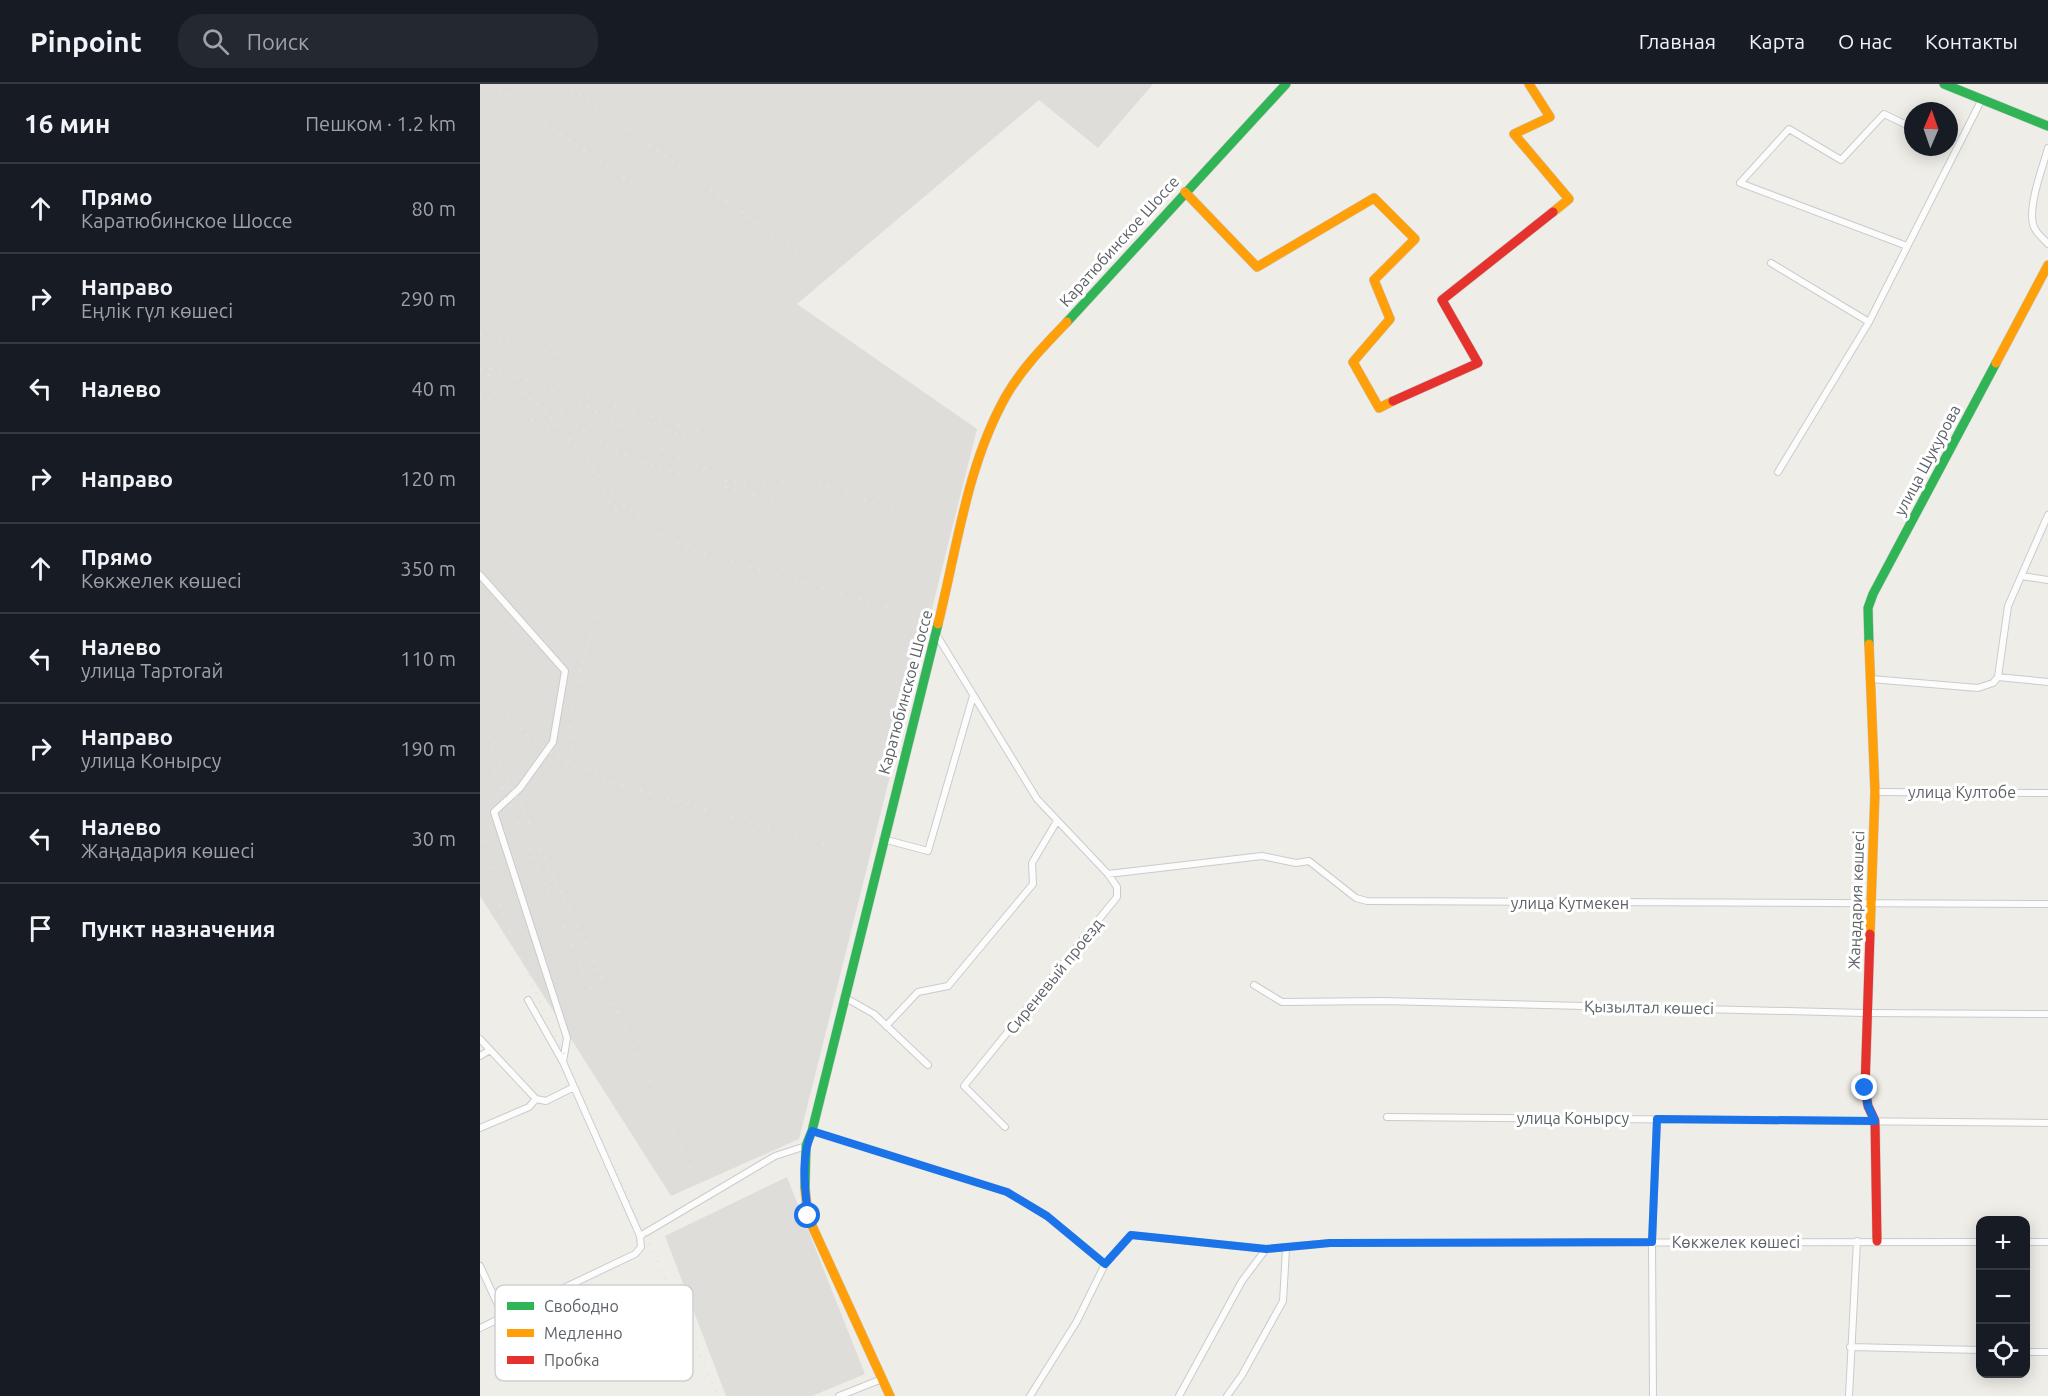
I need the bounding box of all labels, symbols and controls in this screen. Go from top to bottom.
search box [178,14,598,68]
icon: search [199,25,232,58]
text: Pinpoint [30,26,142,57]
text: Поиск [247,29,309,54]
text: Главная [1639,29,1716,53]
text: Карта [1749,29,1805,53]
text: О нас [1838,29,1892,53]
text: Контакты [1925,29,2018,53]
north arrow [1904,102,1958,156]
text: 16 мин [24,109,110,138]
text: Пешком · 1.2 km [305,112,456,135]
street label: Каратюбинское Шоссе [1056,172,1182,310]
text: Прямо [81,184,152,209]
icon: ahead [24,192,57,225]
text: 80 m [412,197,456,220]
text: Каратюбинское Шоссе [81,209,293,232]
text: Направо [81,274,173,299]
icon: right [24,282,57,315]
text: 290 m [400,287,456,310]
text: Еңлік гүл көшесі [81,299,233,322]
icon: left [24,372,57,405]
text: Налево [81,376,161,401]
text: 40 m [412,377,456,400]
street label: улица Шукурова [1890,402,1964,518]
icon: right [24,462,57,495]
text: Направо [81,466,173,491]
text: 120 m [400,467,456,490]
text: Прямо [81,544,152,569]
icon: ahead [24,552,57,585]
text: 350 m [400,557,456,580]
text: Көкжелек көшесі [81,569,242,592]
street label: Каратюбинское Шоссе [874,608,936,776]
text: Налево [81,634,161,659]
icon: left [24,642,57,675]
text: 110 m [400,647,456,670]
text: улица Тартогай [81,659,223,682]
text: Направо [81,724,173,749]
icon: right [24,732,57,765]
text: 190 m [400,737,456,760]
text: улица Конырсу [81,749,221,772]
street label: улица Култобе [1908,783,2016,801]
text: Налево [81,814,161,839]
icon: left [24,822,57,855]
text: 30 m [412,827,456,850]
street label: Жаңадария көшесі [1845,830,1867,970]
text: Жаңадария көшесі [81,839,255,862]
street label: улица Кутмекен [1511,894,1629,912]
icon: arrive [24,912,57,945]
street label: Сиреневый проезд [1002,915,1106,1037]
text: Пункт назначения [81,916,275,941]
street label: Қызылтал көшесі [1584,997,1714,1017]
route end [1851,1074,1877,1100]
street label: улица Конырсу [1517,1109,1629,1127]
route start [794,1202,820,1228]
map controls [1976,1216,2030,1378]
button: + [1976,1216,2030,1270]
street label: Көкжелек көшесі [1672,1233,1800,1251]
button: − [1976,1270,2030,1324]
legend [495,1285,693,1381]
text: Свободно [544,1297,619,1315]
text: Медленно [544,1324,623,1342]
button: locate [1976,1324,2030,1378]
text: Пробка [544,1351,600,1369]

